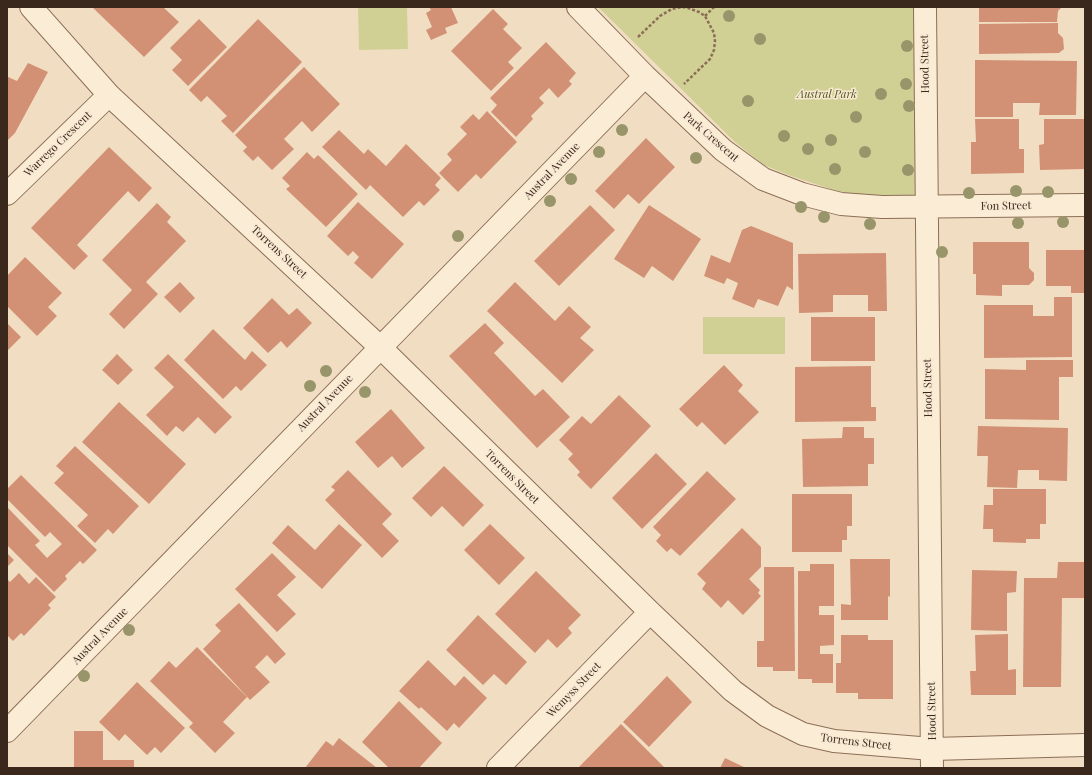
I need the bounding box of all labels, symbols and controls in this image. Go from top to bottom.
street label: Hood Street [918,34,932,94]
park label: Austral Park [797,88,857,102]
street label: Warrego Crescent [22,108,94,180]
street label: Park Crescent [680,109,742,165]
street label: Austral Avenue [521,140,583,202]
street label: Fon Street [980,199,1032,213]
street label: Torrens Street [248,223,310,281]
street label: Hood Street [921,358,935,418]
street label: Austral Avenue [294,372,356,434]
street label: Torrens Street [482,447,542,507]
street label: Austral Avenue [69,605,131,667]
street label: Wemyss Street [544,660,604,720]
street label: Hood Street [925,681,939,741]
street label: Torrens Street [820,731,892,753]

